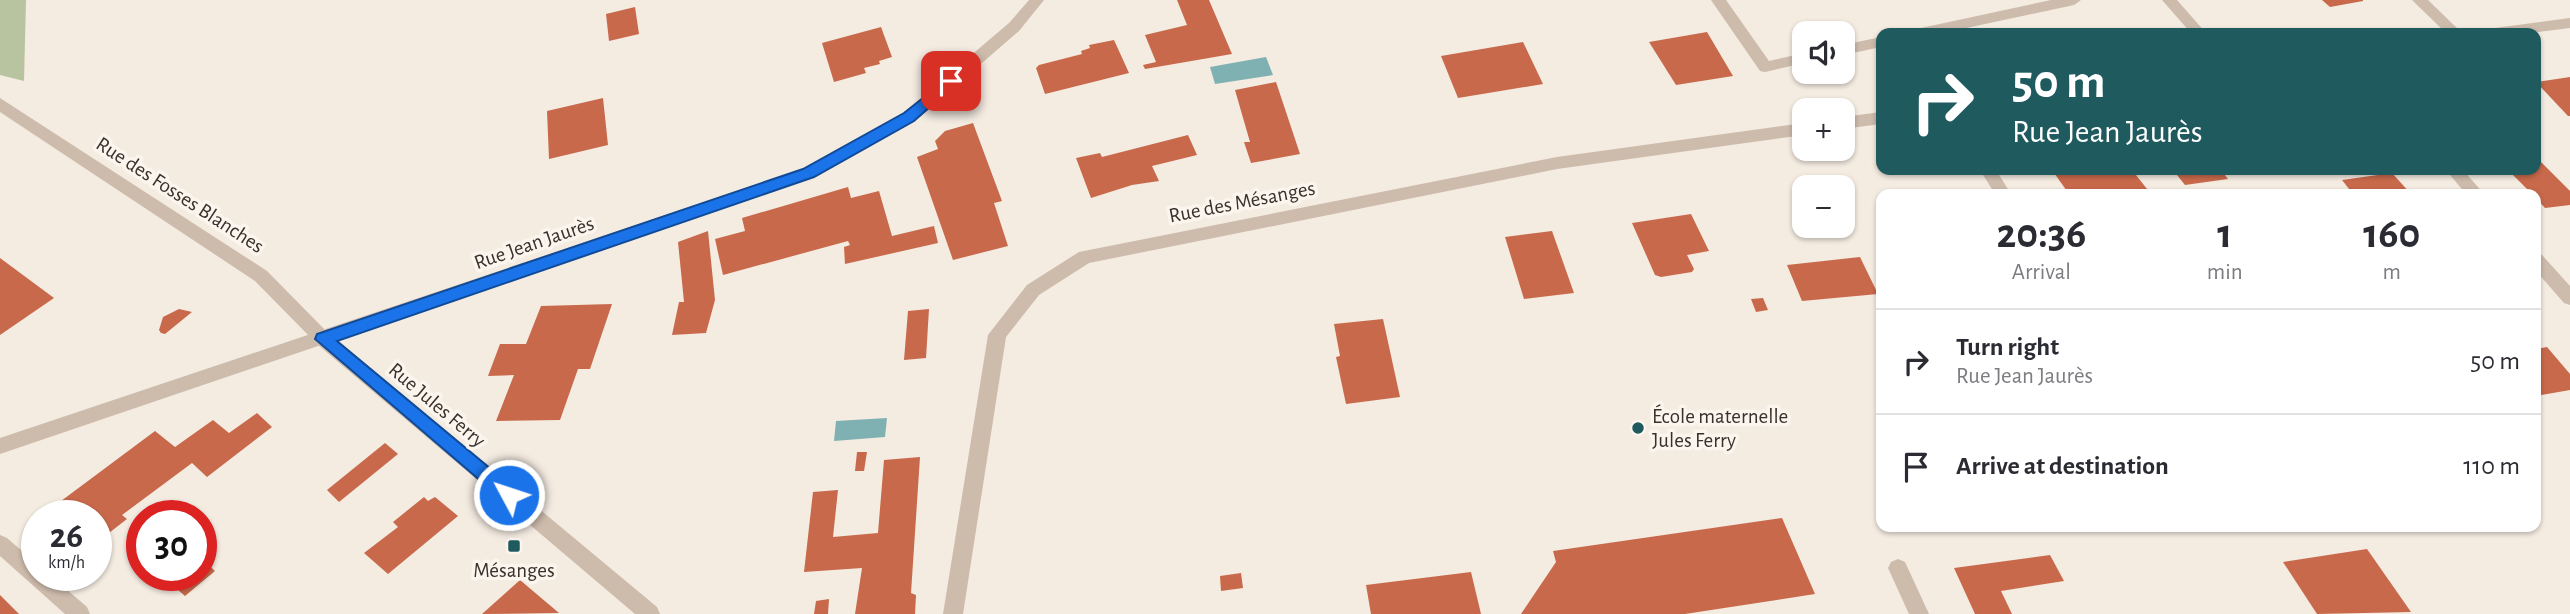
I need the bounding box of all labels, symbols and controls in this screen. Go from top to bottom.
map controls [1792,21,1855,238]
button: sound [1792,21,1855,84]
pin [921,51,981,111]
icon: right [1897,56,1988,147]
text: 50 m [2012,58,2106,107]
icon: arrive [932,62,970,100]
button: + [1792,98,1855,161]
text: Rue Jean Jaurès [2012,116,2203,148]
street label: Rue des Fosses Blanches [92,133,268,257]
button: − [1792,175,1855,238]
street label: Rue des Mésanges [1167,178,1317,226]
street label: Rue Jean Jaurès [471,213,597,273]
text: 20:36 [1997,213,2086,255]
text: 1 [2217,213,2232,255]
text: 160 [2363,213,2420,255]
text: Arrival [2012,261,2071,284]
text: min [2207,261,2243,284]
text: m [2383,261,2401,284]
text: Turn right [1956,334,2059,360]
icon: right [1897,343,1935,381]
text: 50 m [2470,348,2520,374]
street label: Rue Jules Ferry [385,359,489,451]
text: Rue Jean Jaurès [1956,365,2093,388]
place label: École maternelle Jules Ferry [1652,404,1788,451]
marker: École maternelle Jules Ferry [1630,420,1646,436]
icon: arrive [1897,448,1935,486]
text: Arrive at destination [1956,453,2169,479]
text: 110 m [2463,453,2520,479]
position arrow [472,458,546,532]
speed limit sign: 30 [126,500,217,591]
text: 26 [50,519,83,554]
marker: Mésanges [506,538,522,554]
text: km/h [48,554,85,572]
place label: Mésanges [473,560,555,581]

